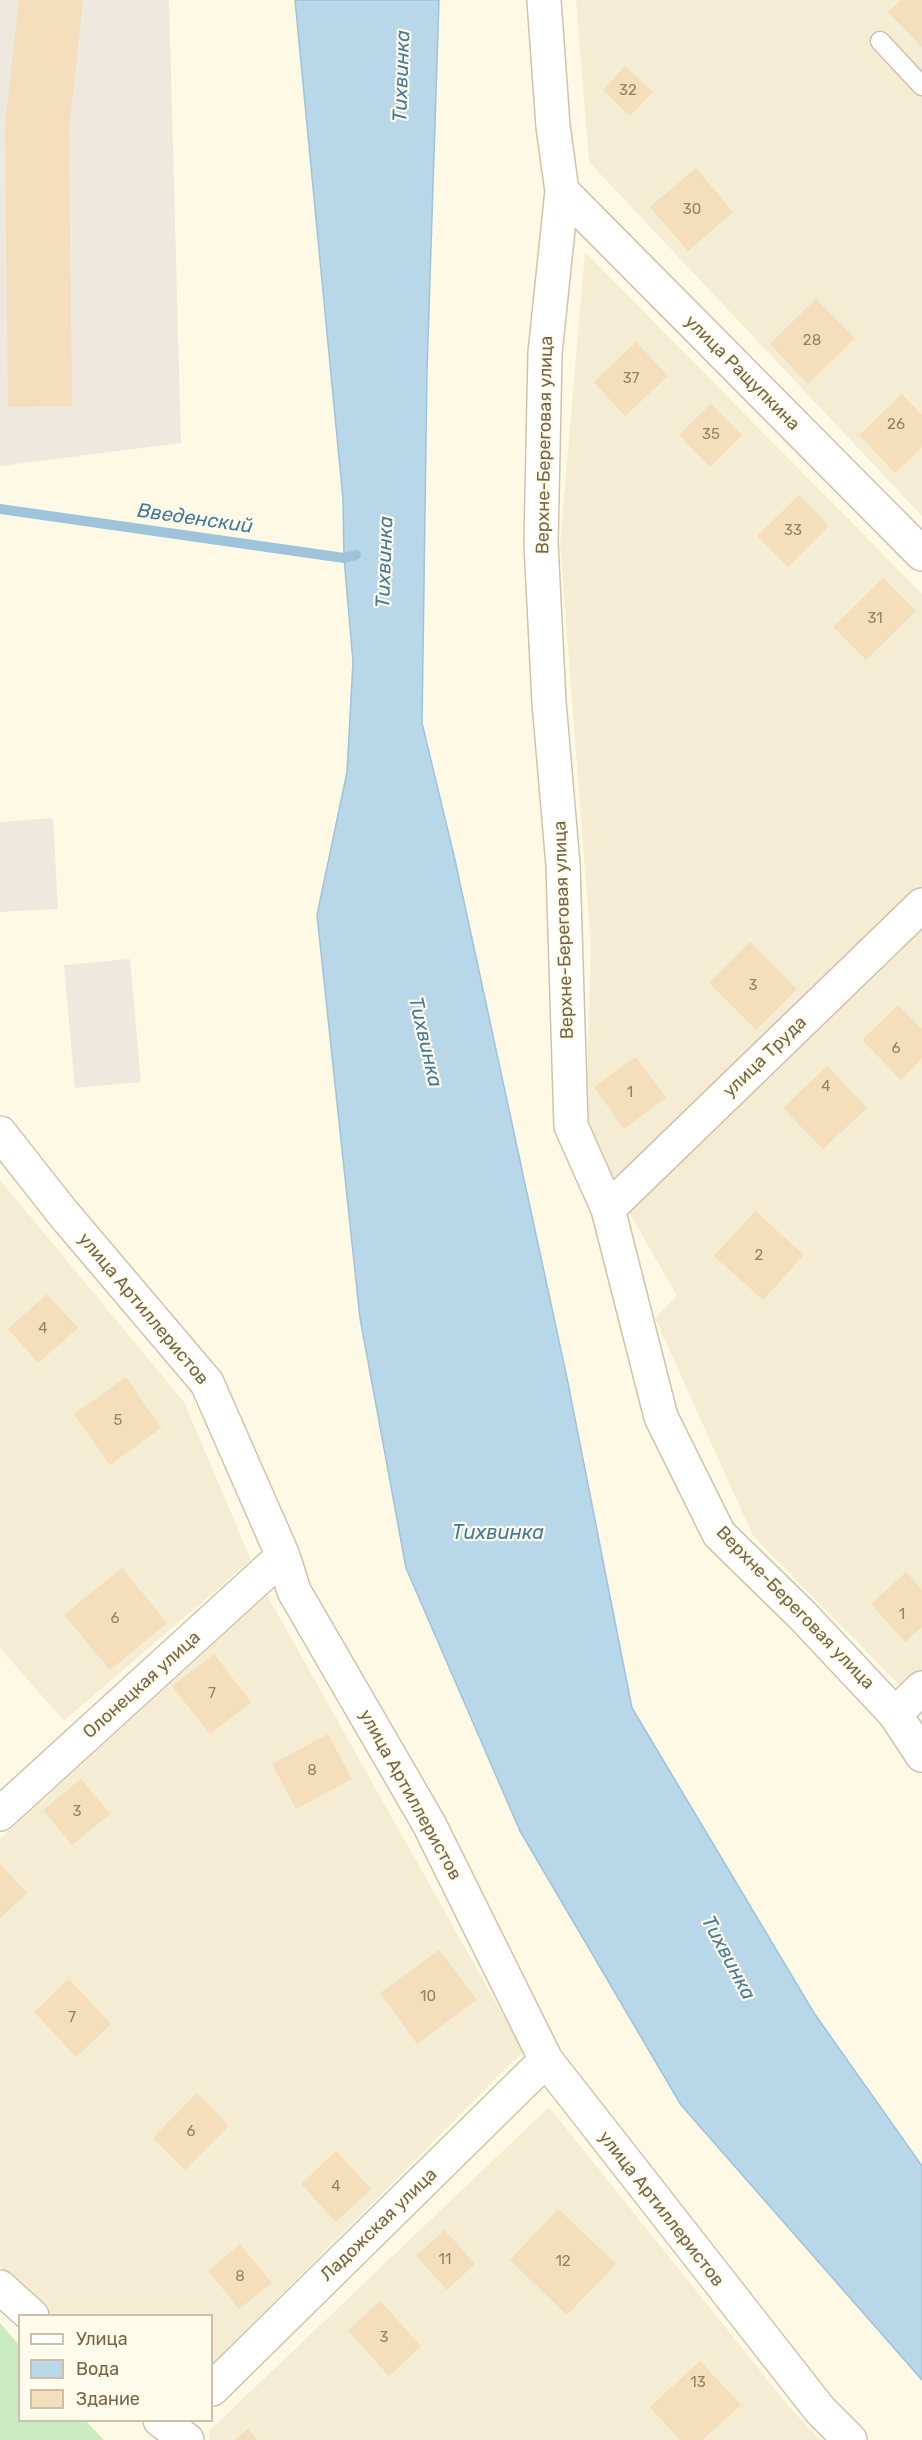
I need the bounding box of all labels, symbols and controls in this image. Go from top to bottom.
water label: Тихвинка [388,30,416,122]
house number: 32 [619,82,637,100]
house number: 30 [683,201,701,219]
street label: улица Ращупкина [680,311,804,435]
house number: 28 [803,332,821,350]
street label: Верхне-Береговая улица [532,336,558,554]
house number: 37 [623,370,639,388]
house number: 26 [887,416,905,434]
house number: 35 [702,426,720,444]
water label: Введенский [136,499,254,539]
water label: Тихвинка [371,516,399,608]
house number: 33 [784,522,802,540]
house number: 31 [867,610,883,628]
street label: Верхне-Береговая улица [549,820,579,1040]
house number: 3 [748,977,758,995]
water label: Тихвинка [403,994,447,1090]
street label: улица Труда [719,1012,811,1102]
house number: 6 [891,1040,901,1058]
house number: 4 [821,1078,831,1096]
house number: 1 [627,1084,633,1102]
street label: улица Артиллеристов [73,1229,213,1389]
house number: 2 [755,1247,763,1265]
house number: 4 [38,1320,48,1338]
house number: 5 [114,1412,122,1430]
water label: Тихвинка [452,1521,544,1545]
street label: Верхне-Береговая улица [711,1522,879,1694]
house number: 1 [899,1606,905,1624]
house number: 6 [110,1610,120,1628]
street label: Олонецкая улица [79,1627,205,1743]
house number: 7 [208,1685,216,1703]
street label: улица Артиллеристов [354,1706,466,1884]
house number: 8 [307,1762,317,1780]
house number: 3 [72,1803,82,1821]
water label: Тихвинка [696,1912,760,2004]
house number: 10 [420,1988,436,2006]
house number: 7 [68,2009,76,2027]
house number: 6 [186,2123,196,2141]
street label: улица Артиллеристов [594,2127,728,2291]
street label: Ладожская улица [316,2164,442,2286]
house number: 4 [331,2178,341,2196]
house number: 11 [439,2251,451,2269]
house number: 12 [555,2253,571,2271]
house number: 8 [235,2268,245,2286]
legend [18,2314,213,2422]
text: Улица [76,2328,128,2350]
house number: 3 [379,2329,389,2347]
text: Вода [76,2358,119,2380]
house number: 13 [690,2374,706,2392]
text: Здание [76,2388,140,2410]

